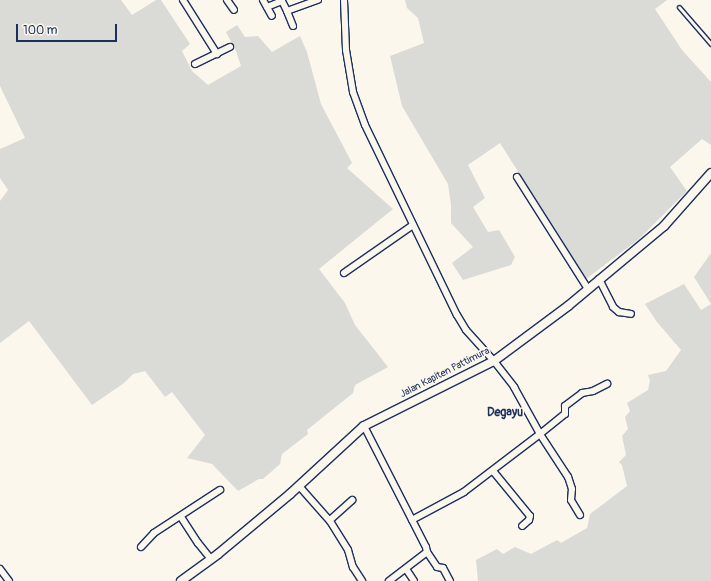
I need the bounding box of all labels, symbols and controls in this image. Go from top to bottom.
scale bar [18,16,119,42]
text: 100 m [23,23,57,38]
street label: Jalan Kapiten Pattimura [398,345,492,401]
district label: Degayu [487,406,523,420]

